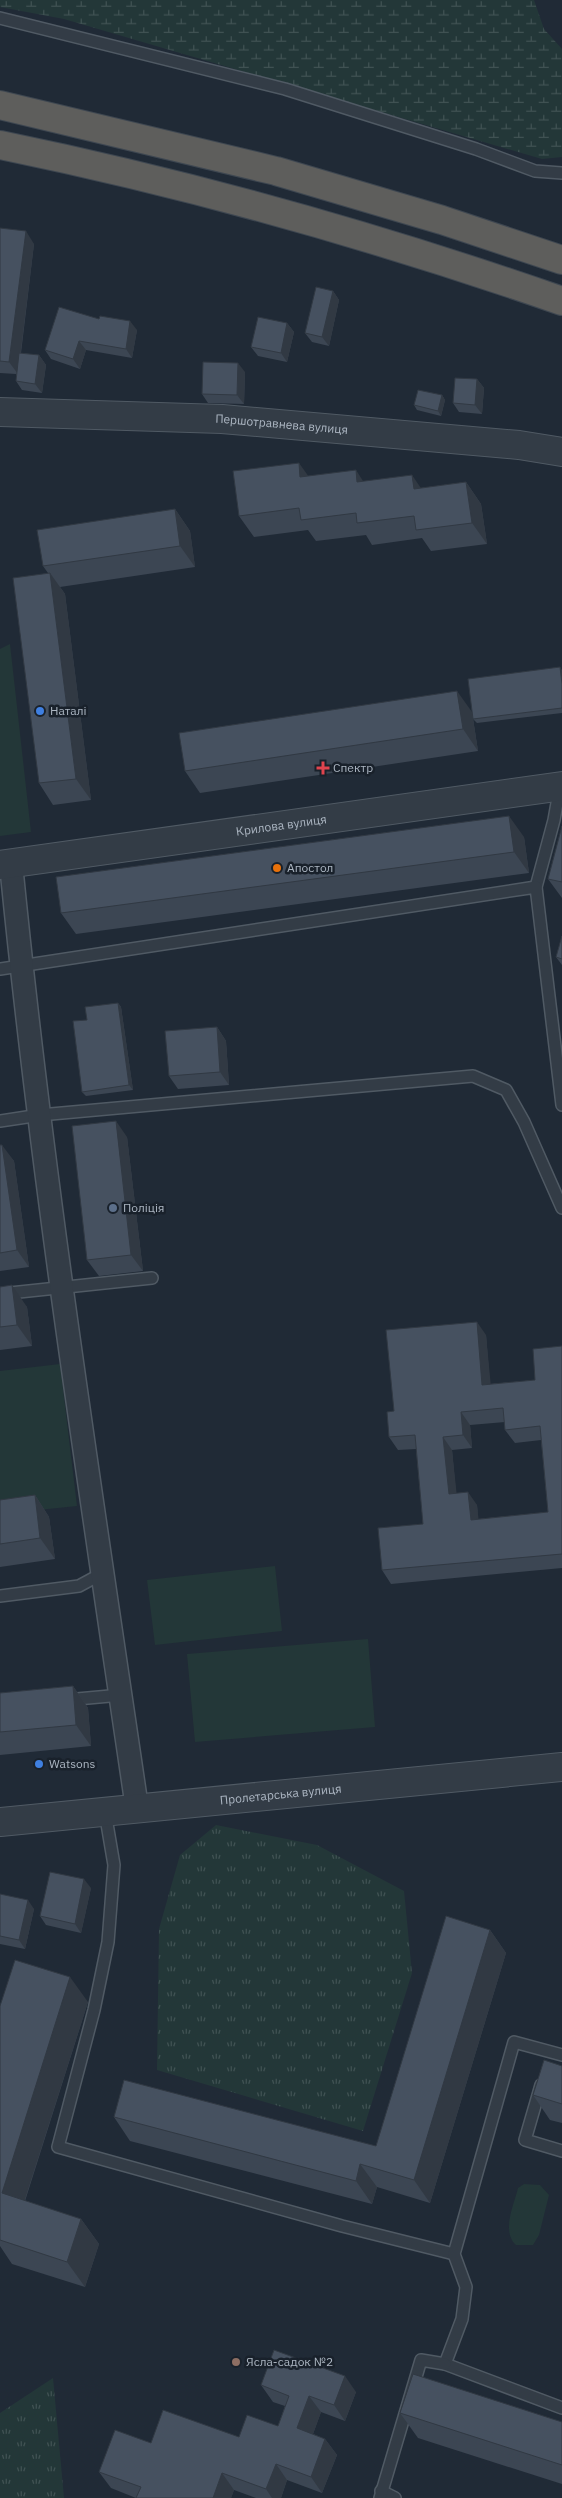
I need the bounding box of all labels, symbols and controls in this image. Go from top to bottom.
street label: Першотравнева вулиця [215,411,349,437]
place label: Наталі [50,703,86,718]
marker: Наталі [34,705,46,717]
place label: Спектр [333,760,373,775]
marker: Спектр [317,762,329,774]
street label: Крилова вулиця [235,811,327,839]
place label: Апостол [287,860,333,875]
marker: Апостол [271,862,283,874]
place label: Поліція [123,1200,164,1215]
marker: Поліція [107,1202,119,1214]
place label: Watsons [49,1756,96,1771]
marker: Watsons [33,1758,45,1770]
street label: Пролетарська вулиця [219,1781,342,1807]
place label: Ясла-садок №2 [246,2354,333,2369]
marker: Ясла-садок №2 [230,2356,242,2368]

